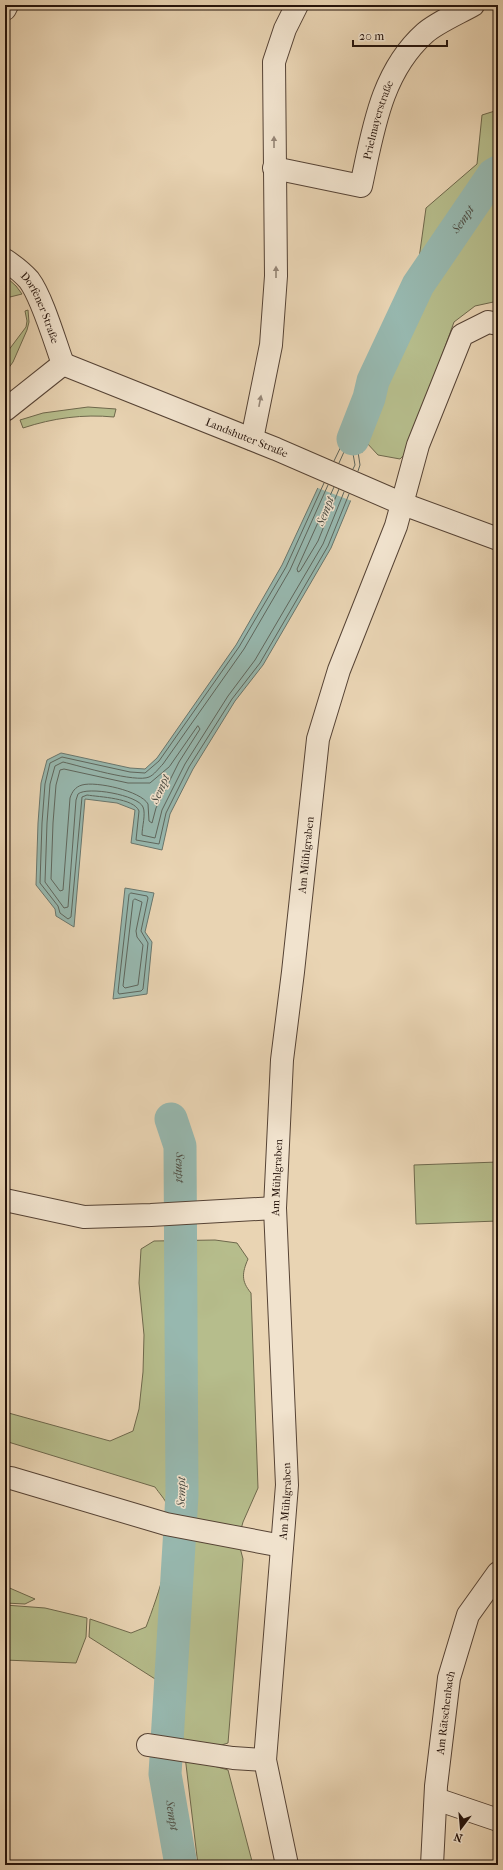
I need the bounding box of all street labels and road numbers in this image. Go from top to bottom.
street label: Prielmayerstraße [361,78,397,161]
street label: Dorfener Straße [18,269,62,346]
street label: Landshuter Straße [204,416,290,461]
street label: Am Mühlgraben [295,815,317,895]
street label: Am Mühlgraben [269,1138,285,1217]
street label: Am Mühlgraben [277,1462,294,1541]
street label: Am Rätschenbach [434,1668,458,1756]

